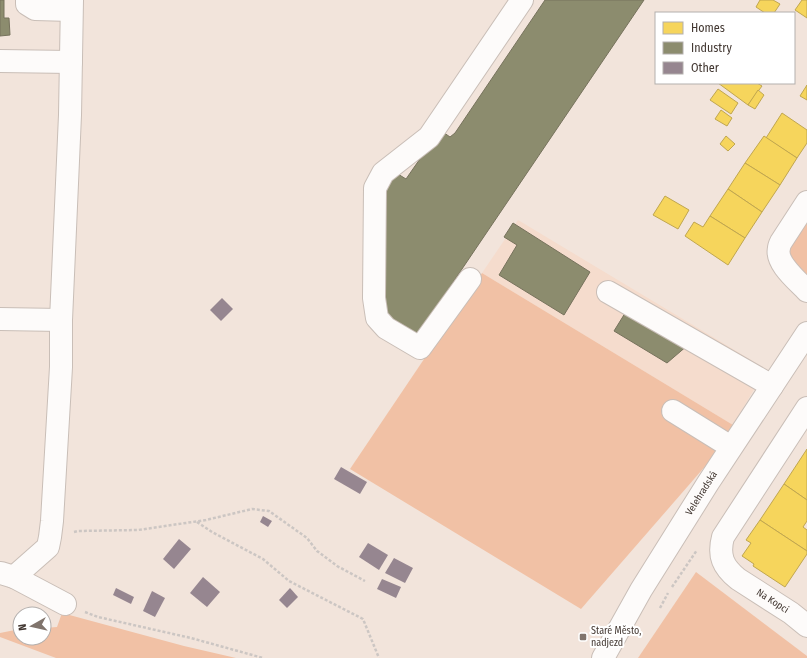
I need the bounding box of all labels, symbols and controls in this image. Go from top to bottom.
legend [655,12,795,84]
text: Homes [691,21,725,35]
text: Industry [691,41,732,55]
text: Other [691,61,720,75]
street label: Velehradská [683,469,720,518]
street label: Na Kopci [754,586,791,616]
north arrow [12,606,52,646]
text: N [16,623,29,631]
place label: Staré Město, nadjezd [591,625,641,649]
marker: Staré Město, nadjezd [578,632,588,642]

